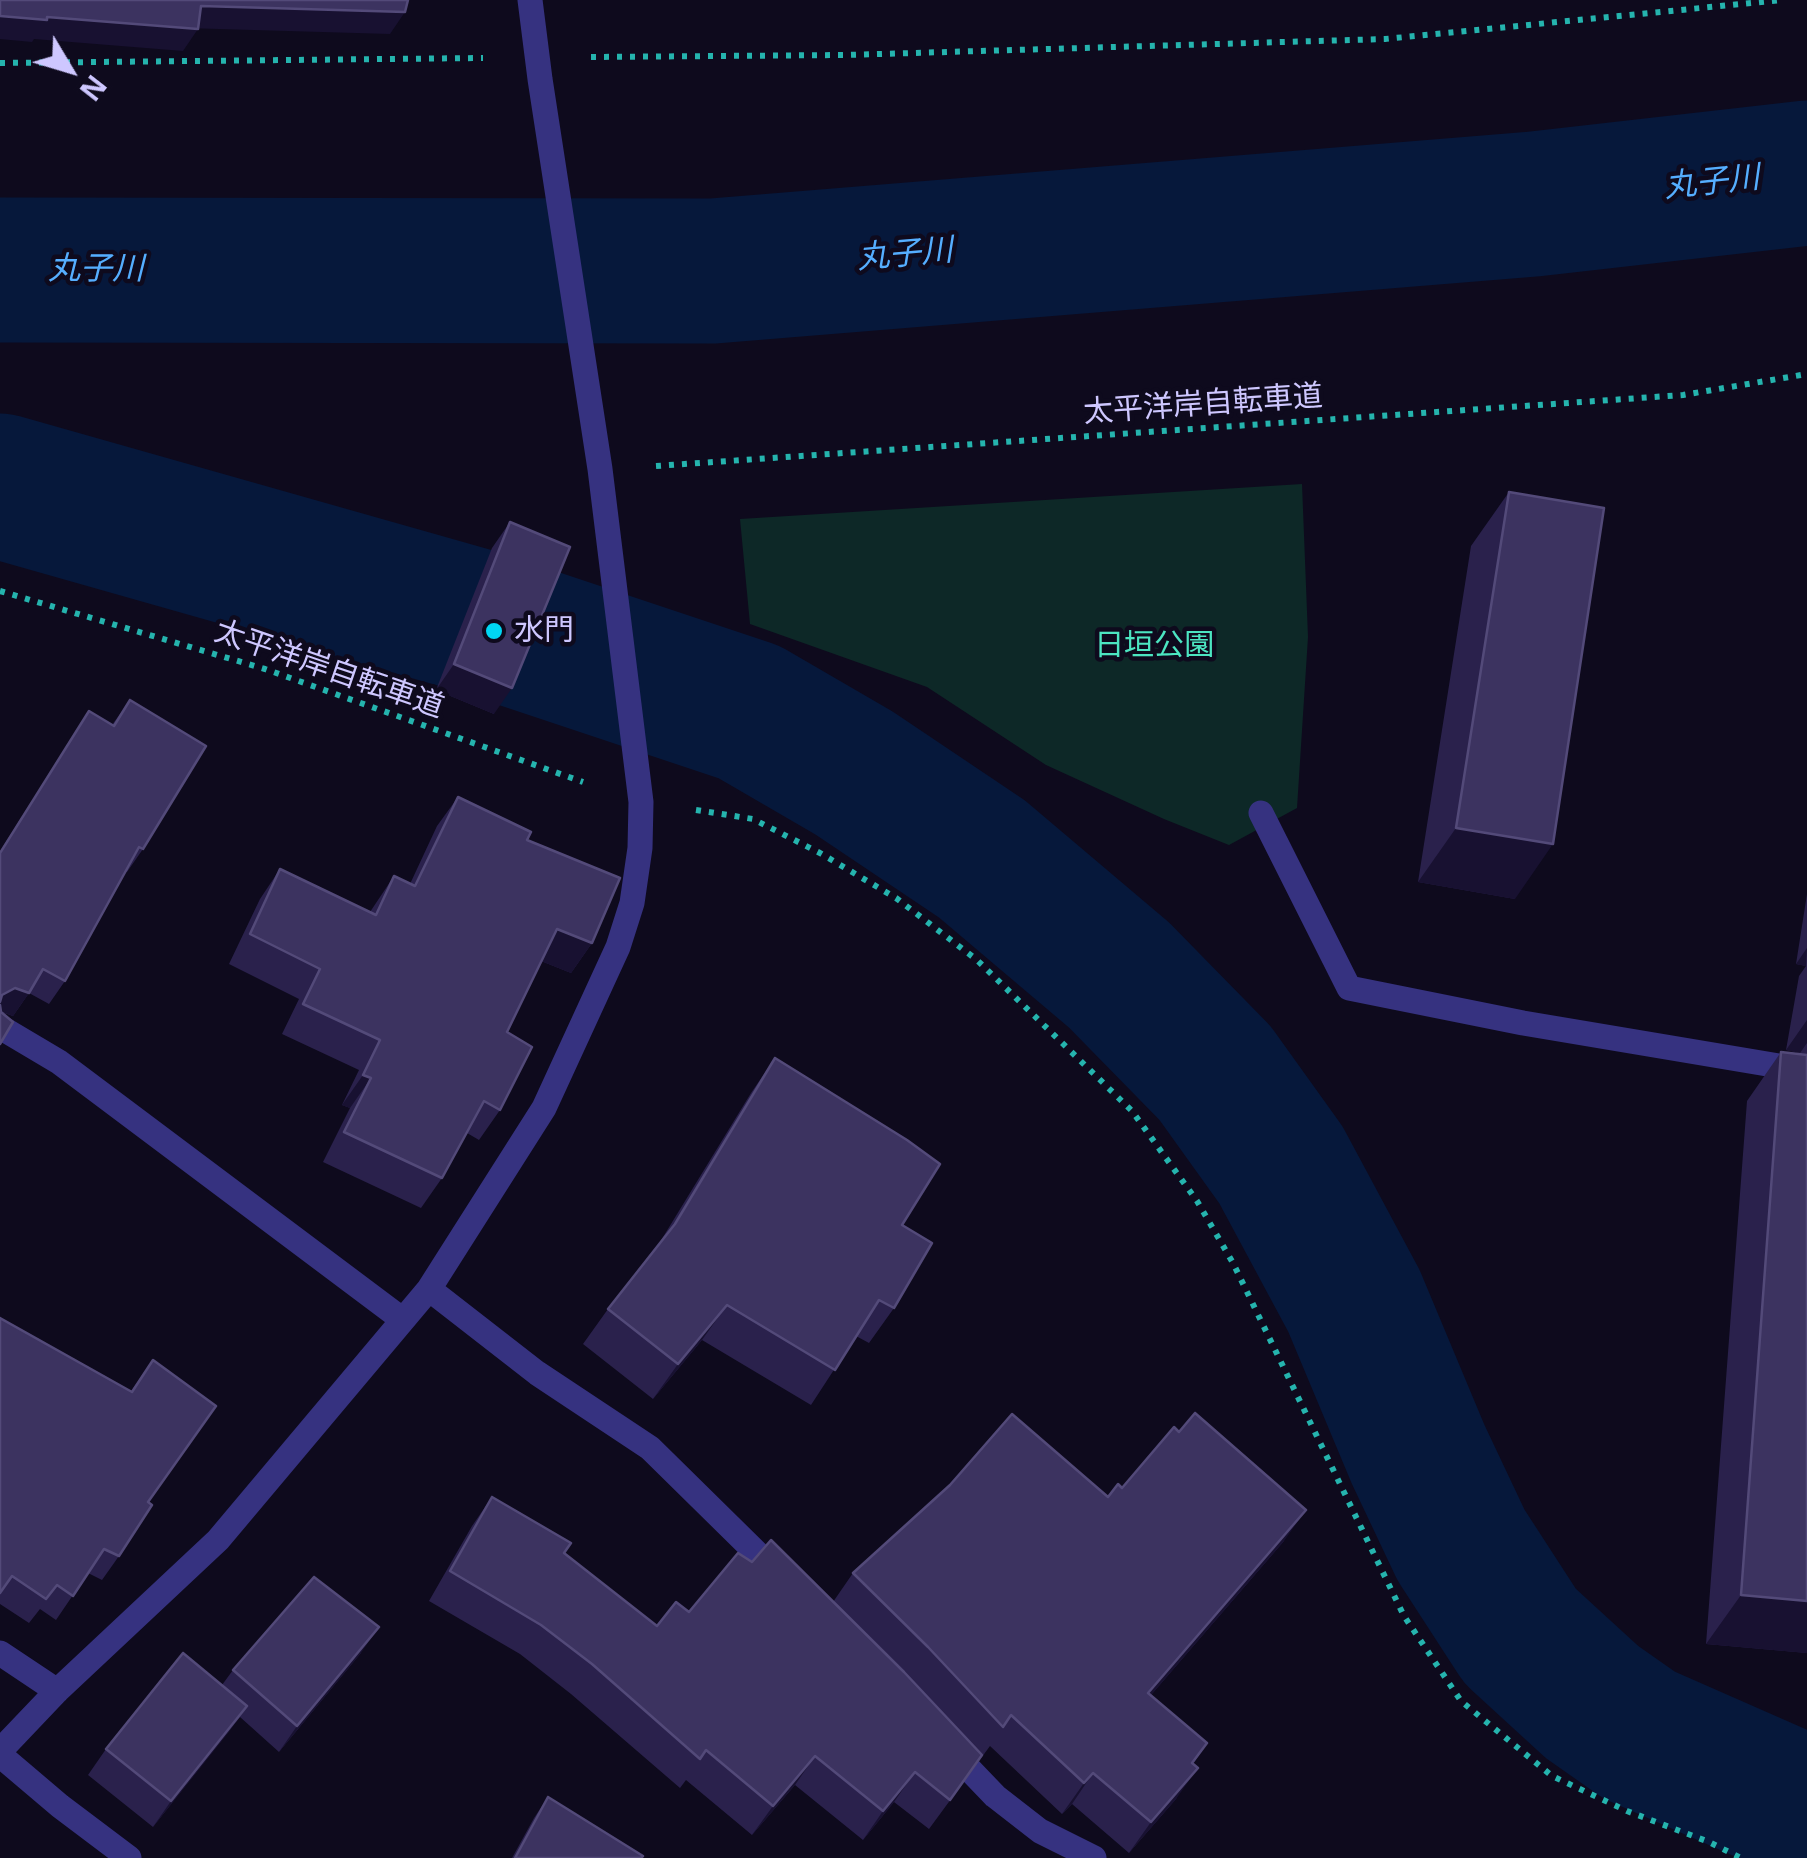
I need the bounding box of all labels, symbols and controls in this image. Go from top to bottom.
north arrow [20,20,120,120]
text: N [72,68,116,109]
water label: 丸子川 [1662,159,1762,207]
water label: 丸子川 [856,232,954,278]
water label: 丸子川 [48,251,144,289]
street label: 太平洋岸自転車道 [1082,379,1324,431]
place label: 水門 [514,613,574,649]
street label: 太平洋岸自転車道 [210,614,448,726]
marker: 水門 [483,620,505,642]
park label: 日垣公園 [1094,628,1214,664]

